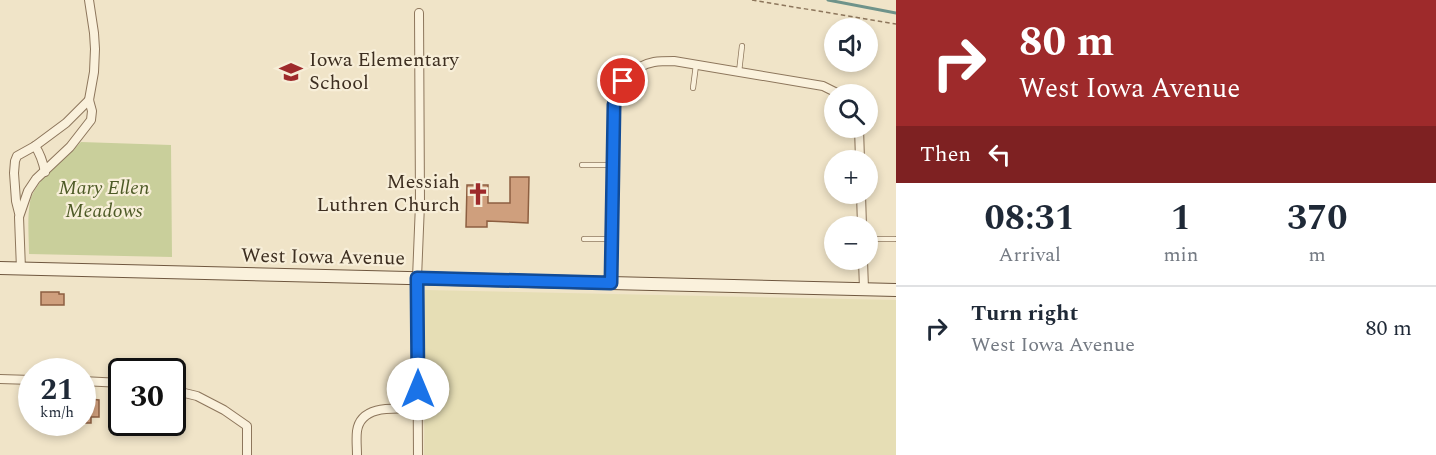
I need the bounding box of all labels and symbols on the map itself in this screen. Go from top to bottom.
place label: Iowa Elementary School [309,45,460,98]
pin [597,55,648,106]
school or university icon: Iowa Elementary School [278,59,304,85]
place label: Messiah Luthren Church [317,167,460,220]
park label: Mary Ellen Meadows [59,173,150,226]
church icon: Messiah Luthren Church [465,181,491,207]
street label: West Iowa Avenue [241,241,405,273]
position arrow [386,357,450,421]
speed limit sign: 30 [108,358,186,436]

